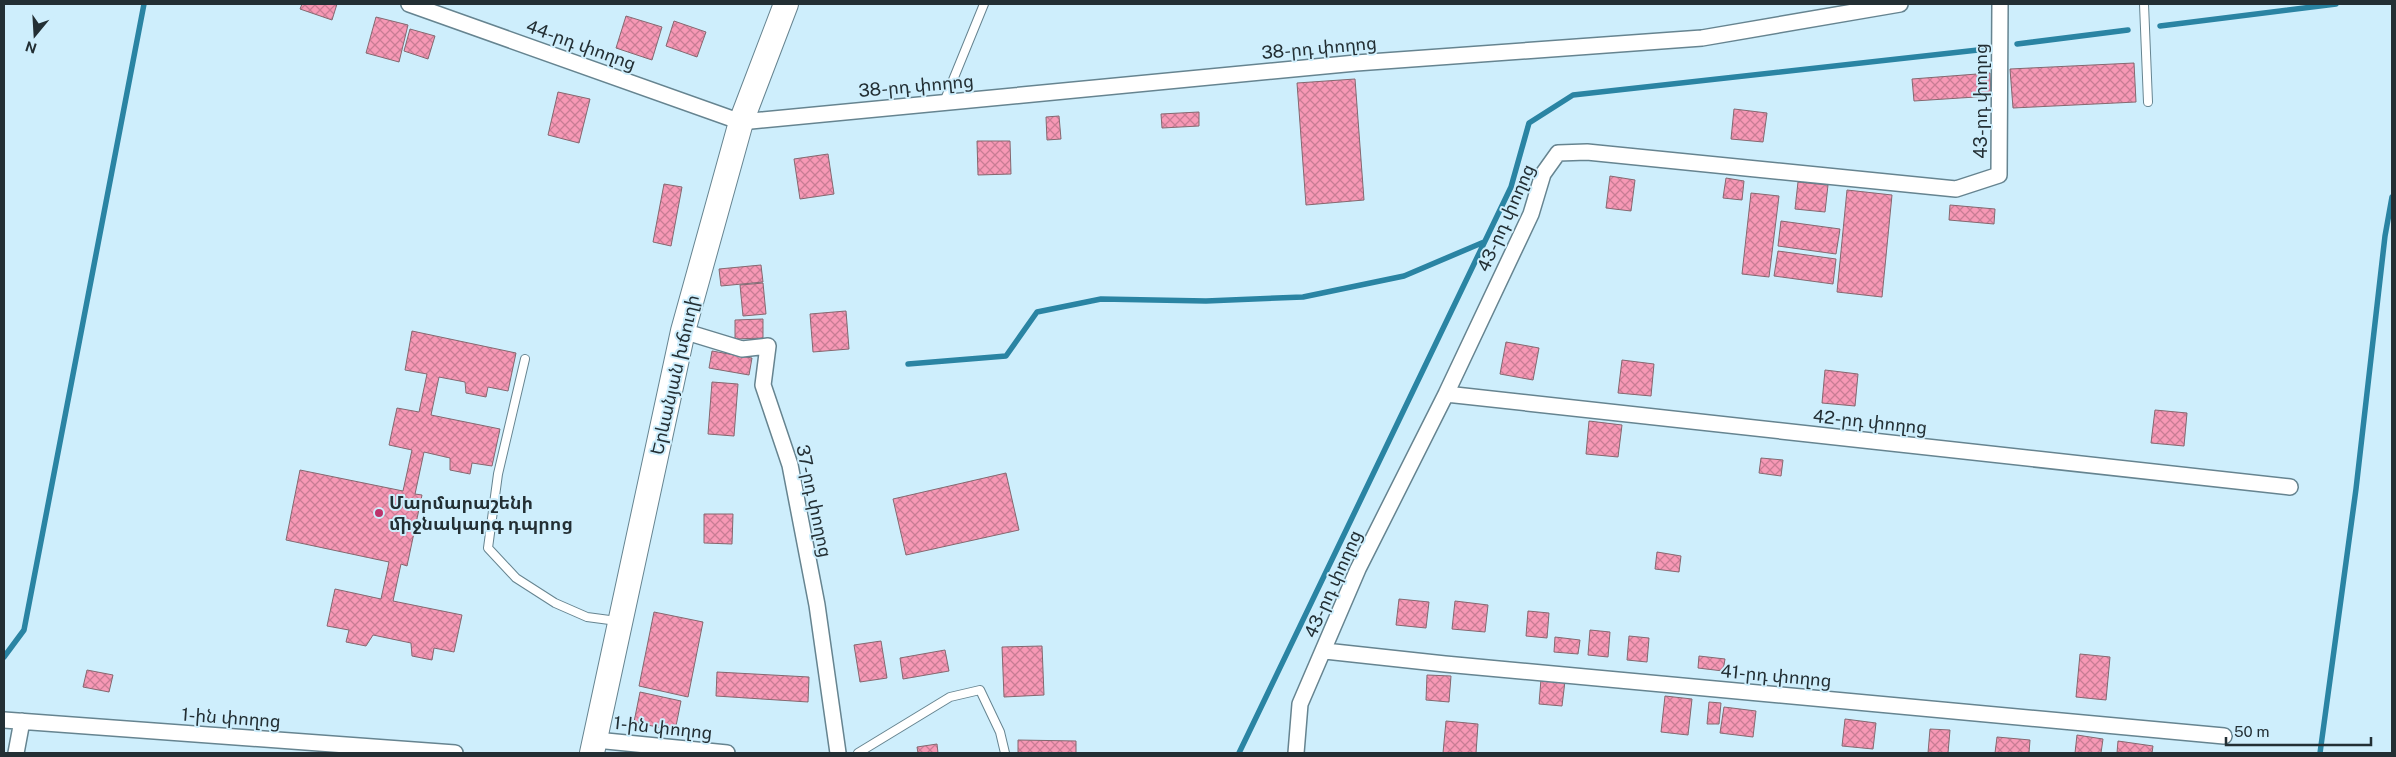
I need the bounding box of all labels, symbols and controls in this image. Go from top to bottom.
north arrow [10,10,60,60]
street label: 44-րդ փողոց [523,15,639,74]
street label: 38-րդ փողոց [1260,32,1378,63]
text: N [23,38,39,57]
street label: 43-րդ փողոց [1970,43,1991,159]
street label: 38-րդ փողոց [857,70,975,101]
street label: 43-րդ փողոց [1472,161,1539,275]
street label: Երևանյան խճուղի [646,293,703,457]
street label: 42-րդ փողոց [1812,405,1928,438]
street label: 37-րդ փողոց [792,443,837,559]
place label: Մարմարաշենի միջնակարգ դպրոց [389,492,573,534]
marker: Մարմարաշենի միջնակարգ դպրոց [373,507,385,519]
street label: 43-րդ փողոց [1299,527,1366,641]
street label: 41-րդ փողոց [1720,660,1832,691]
street label: 1-ին փողոց [181,704,281,731]
street label: 1-ին փողոց [613,712,714,743]
scale bar [2226,714,2371,746]
text: 50 m [2234,723,2269,740]

